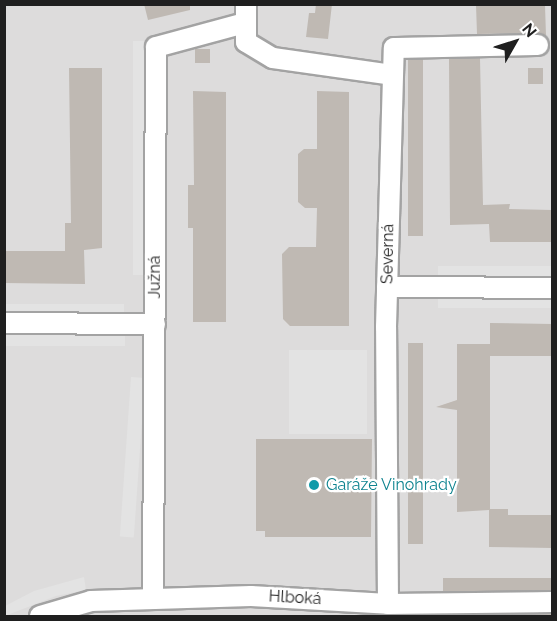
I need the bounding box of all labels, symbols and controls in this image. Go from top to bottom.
north arrow [485,12,545,72]
text: N [518,20,541,41]
street label: Severná [378,224,398,284]
street label: Južná [145,255,165,299]
place label: Garáže Vinohrady [326,475,457,495]
marker: Garáže Vinohrady [307,478,321,492]
street label: Hlboká [268,587,322,609]

